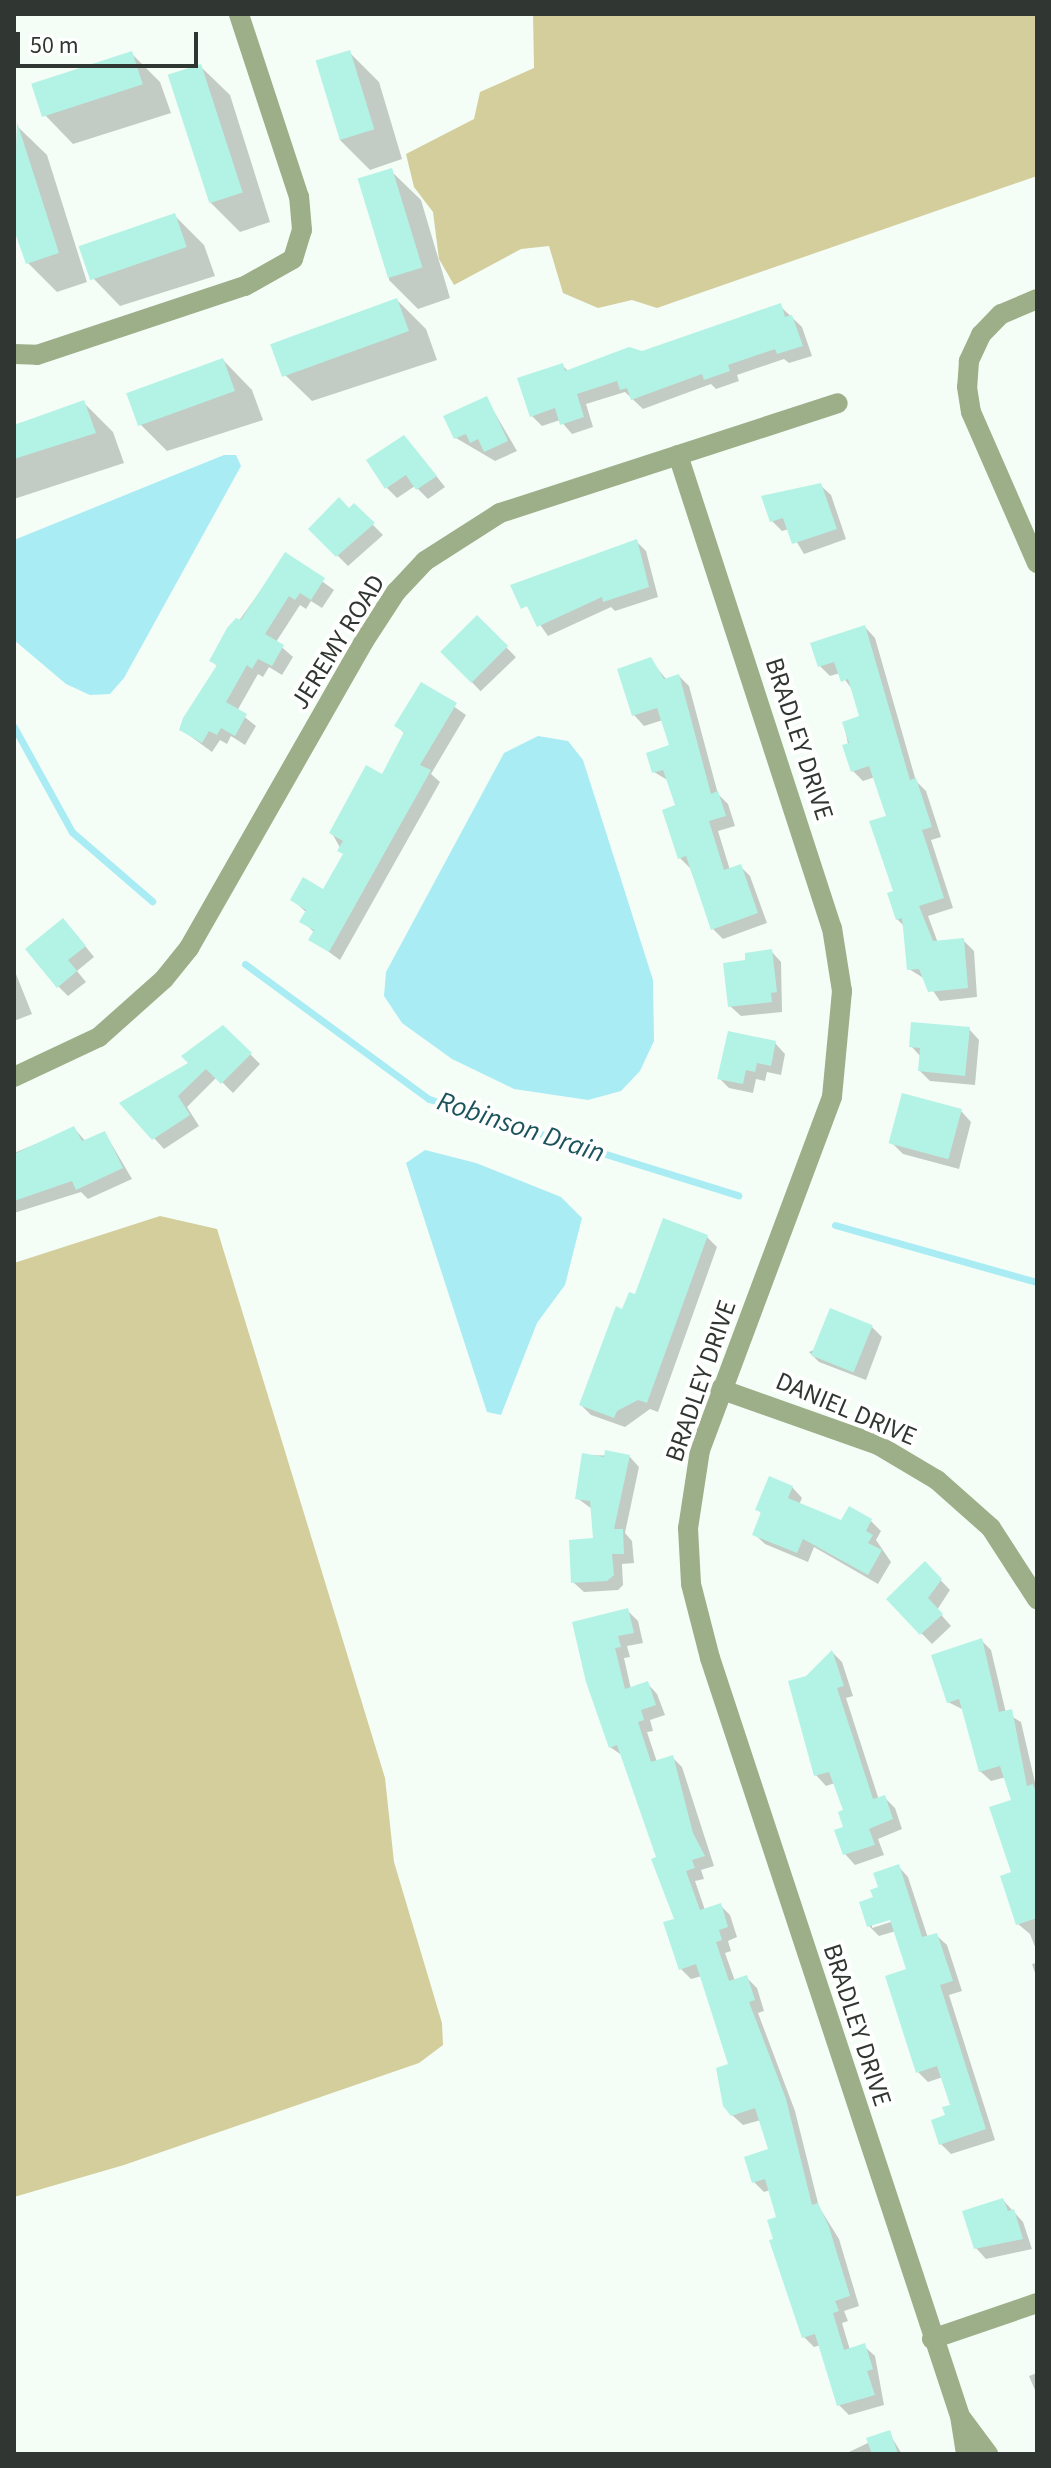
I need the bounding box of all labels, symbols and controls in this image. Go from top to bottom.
scale bar [20,16,202,66]
text: 50 m [30,28,79,63]
street label: JEREMY ROAD [284,569,392,715]
street label: BRADLEY DRIVE [758,654,840,824]
water label: Robinson Drain [433,1084,609,1170]
street label: BRADLEY DRIVE [659,1296,743,1466]
street label: DANIEL DRIVE [771,1365,921,1453]
street label: BRADLEY DRIVE [816,1940,898,2110]

